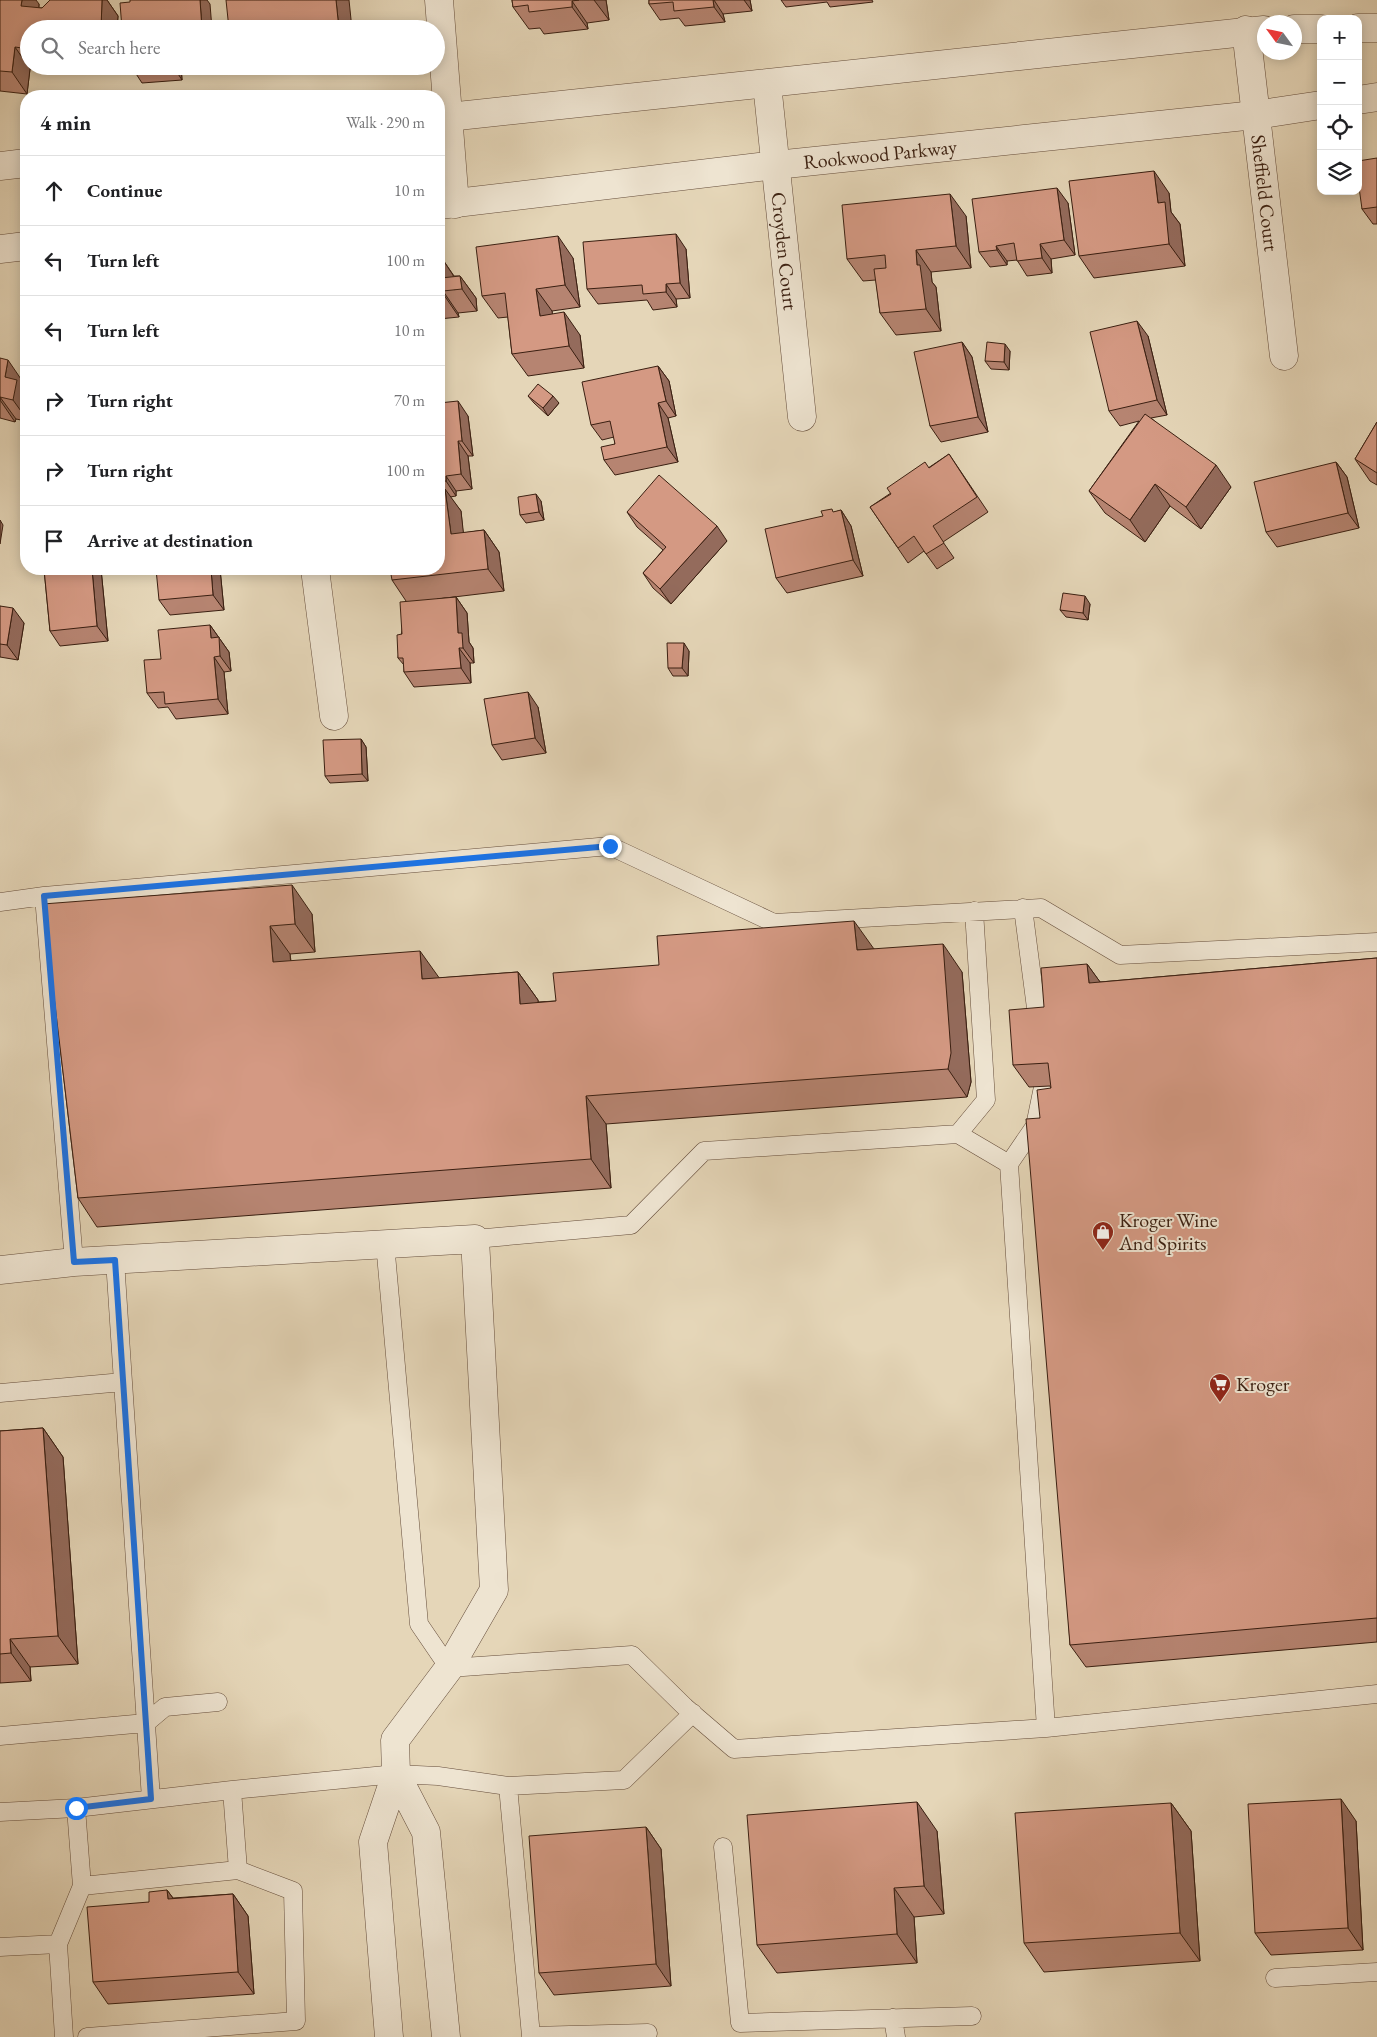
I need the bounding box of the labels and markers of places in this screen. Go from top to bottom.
place label: Kroger Wine And Spirits [1118,1207,1218,1256]
shop icon: Kroger Wine And Spirits [1091,1220,1115,1251]
place label: Kroger [1236,1371,1290,1397]
supermarket icon: Kroger [1208,1372,1232,1403]

